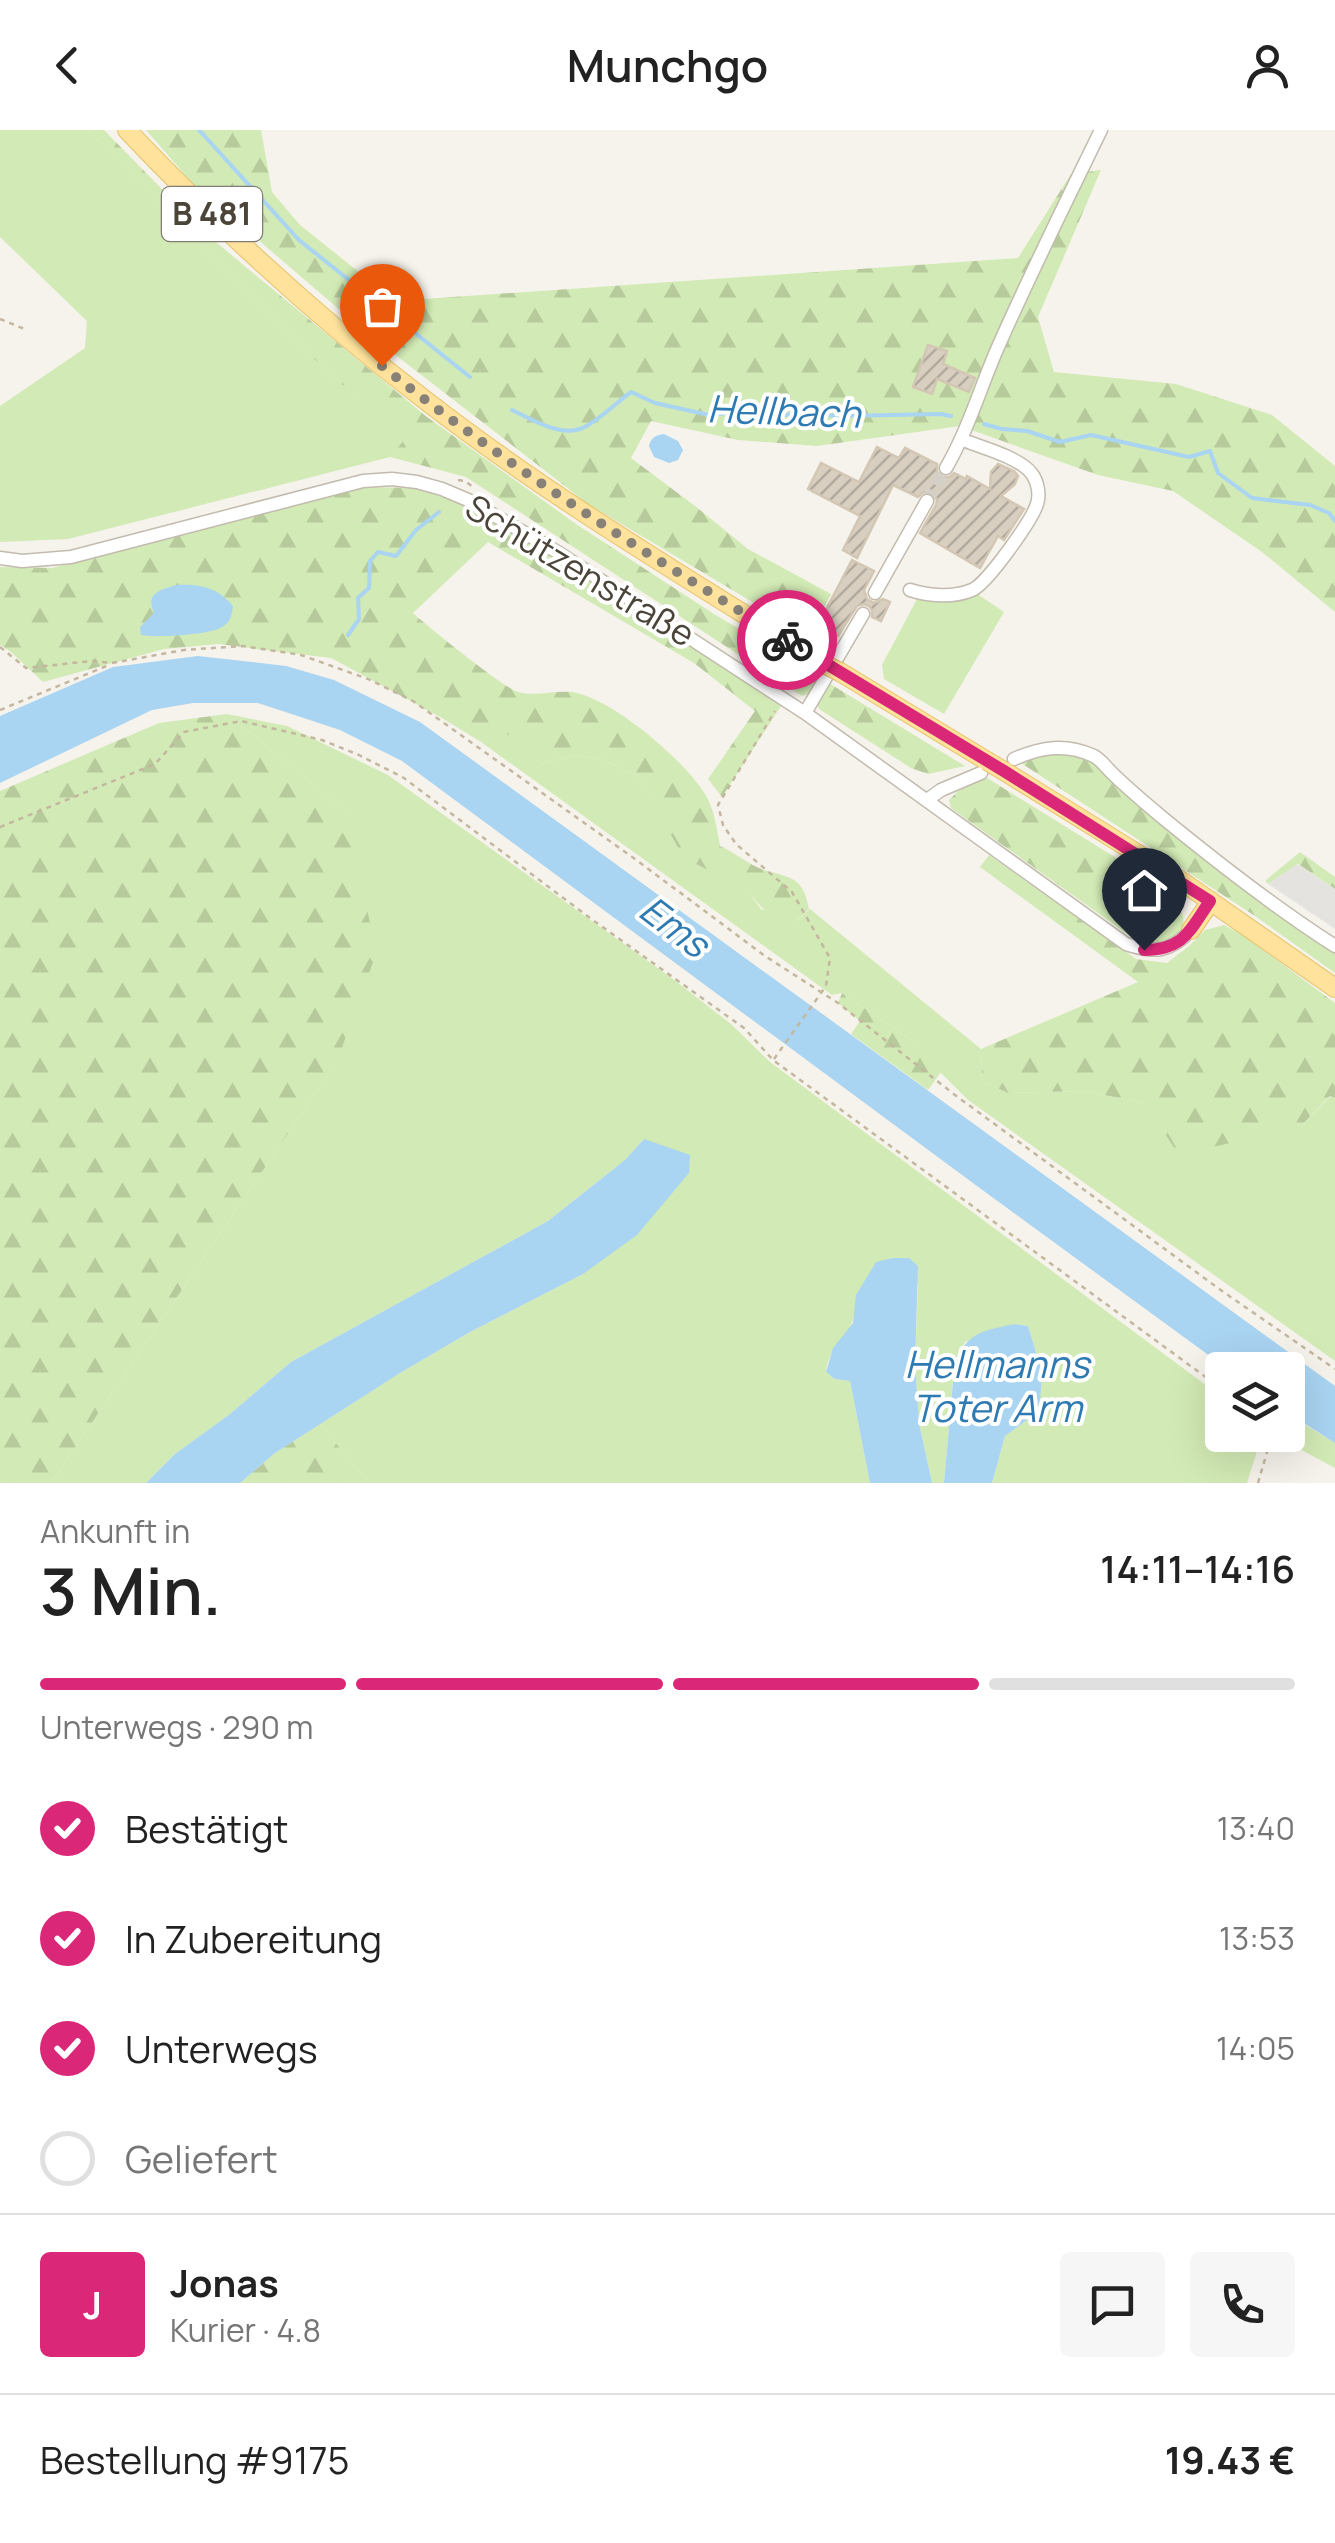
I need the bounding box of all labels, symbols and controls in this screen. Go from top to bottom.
text: Munchgo [567,34,768,96]
icon: back [40,38,95,93]
icon: person [1240,38,1295,93]
road number: B 481 [162,187,262,241]
pin [340,264,425,367]
icon: bag [355,279,410,334]
water label: Hellbach [707,381,863,439]
street label: Schützenstraße [457,483,704,658]
courier [737,590,837,690]
icon: bike [760,613,815,668]
pin [1102,848,1187,951]
icon: home [1117,863,1172,918]
water label: Ems [630,882,723,970]
water label: Hellmanns Toter Arm [905,1337,1092,1433]
map controls [1205,1352,1305,1452]
button: layers [1205,1352,1305,1452]
text: Ankunft in [40,1509,190,1553]
text: 14:11–14:16 [1100,1542,1295,1594]
text: 3 Min. [40,1546,221,1635]
text: Unterwegs · 290 m [40,1705,313,1749]
icon: check [40,1801,95,1856]
text: Bestätigt [125,1802,289,1854]
text: 13:40 [1217,1806,1295,1850]
icon: check [40,1911,95,1966]
text: In Zubereitung [125,1912,382,1964]
text: 13:53 [1219,1916,1295,1960]
icon: check [40,2021,95,2076]
text: Unterwegs [125,2022,318,2074]
text: 14:05 [1216,2026,1295,2070]
text: Geliefert [125,2132,278,2184]
button: chat [1060,2252,1165,2357]
button: phone [1190,2252,1295,2357]
text: Jonas [170,2256,279,2308]
text: J [83,2278,102,2330]
text: Kurier · 4.8 [170,2308,321,2352]
text: Bestellung #9175 [40,2433,350,2485]
text: 19.43 € [1165,2433,1295,2485]

